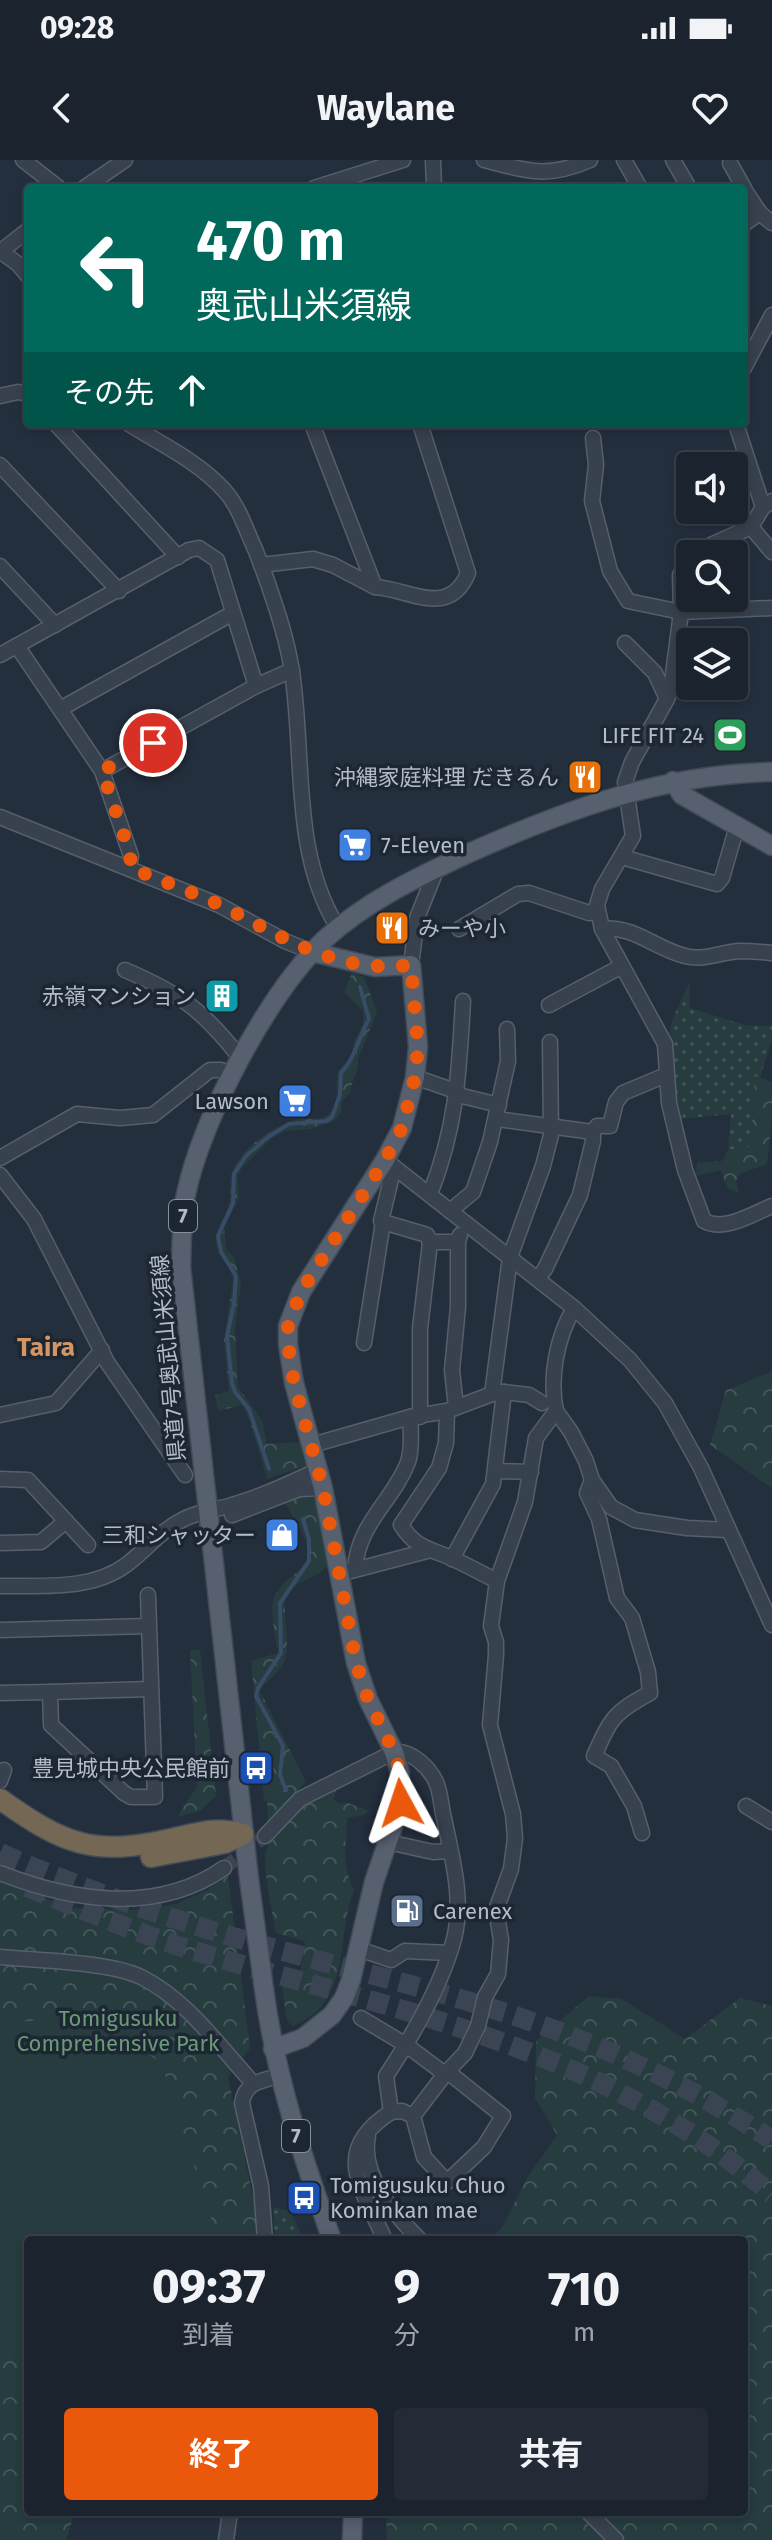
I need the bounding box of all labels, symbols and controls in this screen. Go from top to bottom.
text: 09:28 [40,10,114,46]
icon: back [40,86,84,130]
text: Waylane [317,86,455,130]
icon: heart [688,86,732,130]
text: 470 m [196,208,345,275]
icon: left [64,216,168,320]
text: 奥武山米須線 [196,284,412,328]
icon: ahead [170,368,214,412]
text: その先 [64,375,154,411]
map controls [676,452,748,700]
button: sound [676,452,748,524]
button: search [676,540,748,612]
button: layers [676,628,748,700]
pin [119,709,187,777]
sports icon: LIFE FIT 24 [711,716,749,754]
icon: arrive [131,721,175,765]
place label: LIFE FIT 24 [602,722,704,749]
restaurant icon: 沖縄家庭料理 だきるん [566,758,604,796]
place label: 沖縄家庭料理 だきるん [334,764,559,791]
supermarket icon: 7-Eleven [336,826,374,864]
place label: 7-Eleven [381,832,465,859]
restaurant icon: みーや小 [373,909,411,947]
place label: みーや小 [418,915,506,942]
building icon: 赤嶺マンション [203,977,241,1015]
place label: 赤嶺マンション [42,983,196,1010]
supermarket icon: Lawson [276,1082,314,1120]
place label: Lawson [195,1088,269,1115]
road number: 7 [169,1200,197,1232]
street label: 県道7号奥武山米須線 [146,1253,191,1463]
district label: Taira [17,1332,75,1363]
shop icon: 三和シャッター [263,1516,301,1554]
place label: 三和シャッター [102,1522,256,1549]
bus stop icon: 豊見城中央公民館前 [237,1749,275,1787]
place label: 豊見城中央公民館前 [32,1755,230,1782]
position arrow [359,1761,443,1845]
fuel station icon: Carenex [388,1892,426,1930]
place label: Carenex [433,1898,513,1925]
park label: Tomigusuku Comprehensive Park [17,2005,220,2057]
road number: 7 [282,2120,310,2152]
place label: Tomigusuku Chuo Kominkan mae [330,2172,506,2224]
bus stop icon: Tomigusuku Chuo Kominkan mae [285,2179,323,2217]
text: 09:37 [152,2257,266,2315]
text: 9 [393,2257,420,2315]
text: 710 [548,2260,620,2318]
text: m [573,2317,595,2348]
text: 到着 [183,2320,235,2351]
text: 分 [394,2320,420,2351]
button: 終了 [64,2408,378,2500]
button: 共有 [394,2408,708,2500]

